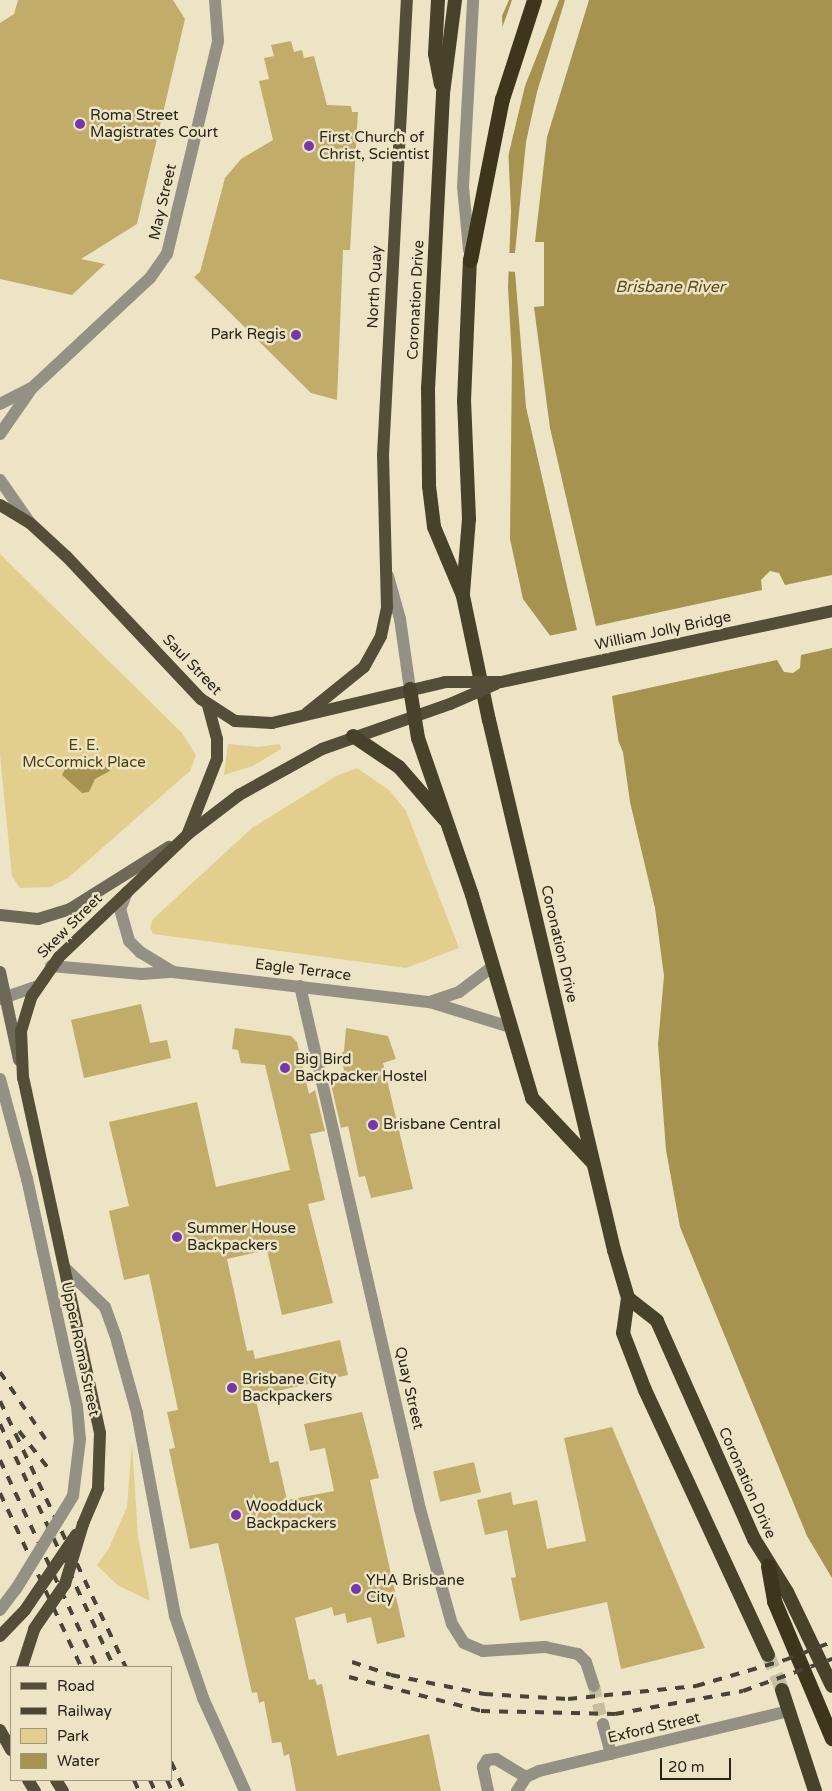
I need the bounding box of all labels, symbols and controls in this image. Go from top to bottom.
place label: Roma Street Magistrates Court [90,106,218,141]
marker: Roma Street Magistrates Court [74,118,86,130]
place label: First Church of Christ, Scientist [319,128,429,163]
marker: First Church of Christ, Scientist [303,140,315,152]
street label: May Street [146,162,180,242]
street label: Coronation Drive [404,240,428,360]
street label: North Quay [364,245,386,329]
water label: Brisbane River [615,277,725,297]
place label: Park Regis [210,326,286,344]
marker: Park Regis [290,329,302,341]
street label: William Jolly Bridge [593,608,733,654]
street label: Saul Street [159,631,225,699]
park label: E. E. McCormick Place [22,736,146,771]
street label: Coronation Drive [537,884,581,1004]
street label: Skew Street [34,890,106,962]
street label: Eagle Terrace [254,955,352,985]
place label: Big Bird Backpacker Hostel [295,1050,427,1085]
marker: Big Bird Backpacker Hostel [279,1062,291,1074]
place label: Brisbane Central [383,1116,501,1134]
marker: Brisbane Central [367,1119,379,1131]
place label: Summer House Backpackers [187,1219,296,1254]
marker: Summer House Backpackers [171,1231,183,1243]
street label: Upper Roma Street [57,1280,103,1418]
street label: Quay Street [391,1345,427,1431]
place label: Brisbane City Backpackers [242,1370,336,1405]
marker: Brisbane City Backpackers [226,1382,238,1394]
street label: Coronation Drive [714,1425,780,1541]
place label: Woodduck Backpackers [246,1497,336,1532]
marker: Woodduck Backpackers [230,1509,242,1521]
place label: YHA Brisbane City [366,1571,464,1606]
marker: YHA Brisbane City [350,1583,362,1595]
legend [10,1666,172,1781]
text: Road [57,1677,95,1695]
text: Railway [57,1702,112,1720]
street label: Exford Street [606,1709,702,1747]
text: Park [57,1727,89,1745]
scale bar [662,1748,733,1780]
text: Water [57,1752,100,1770]
text: 20 m [668,1758,705,1776]

